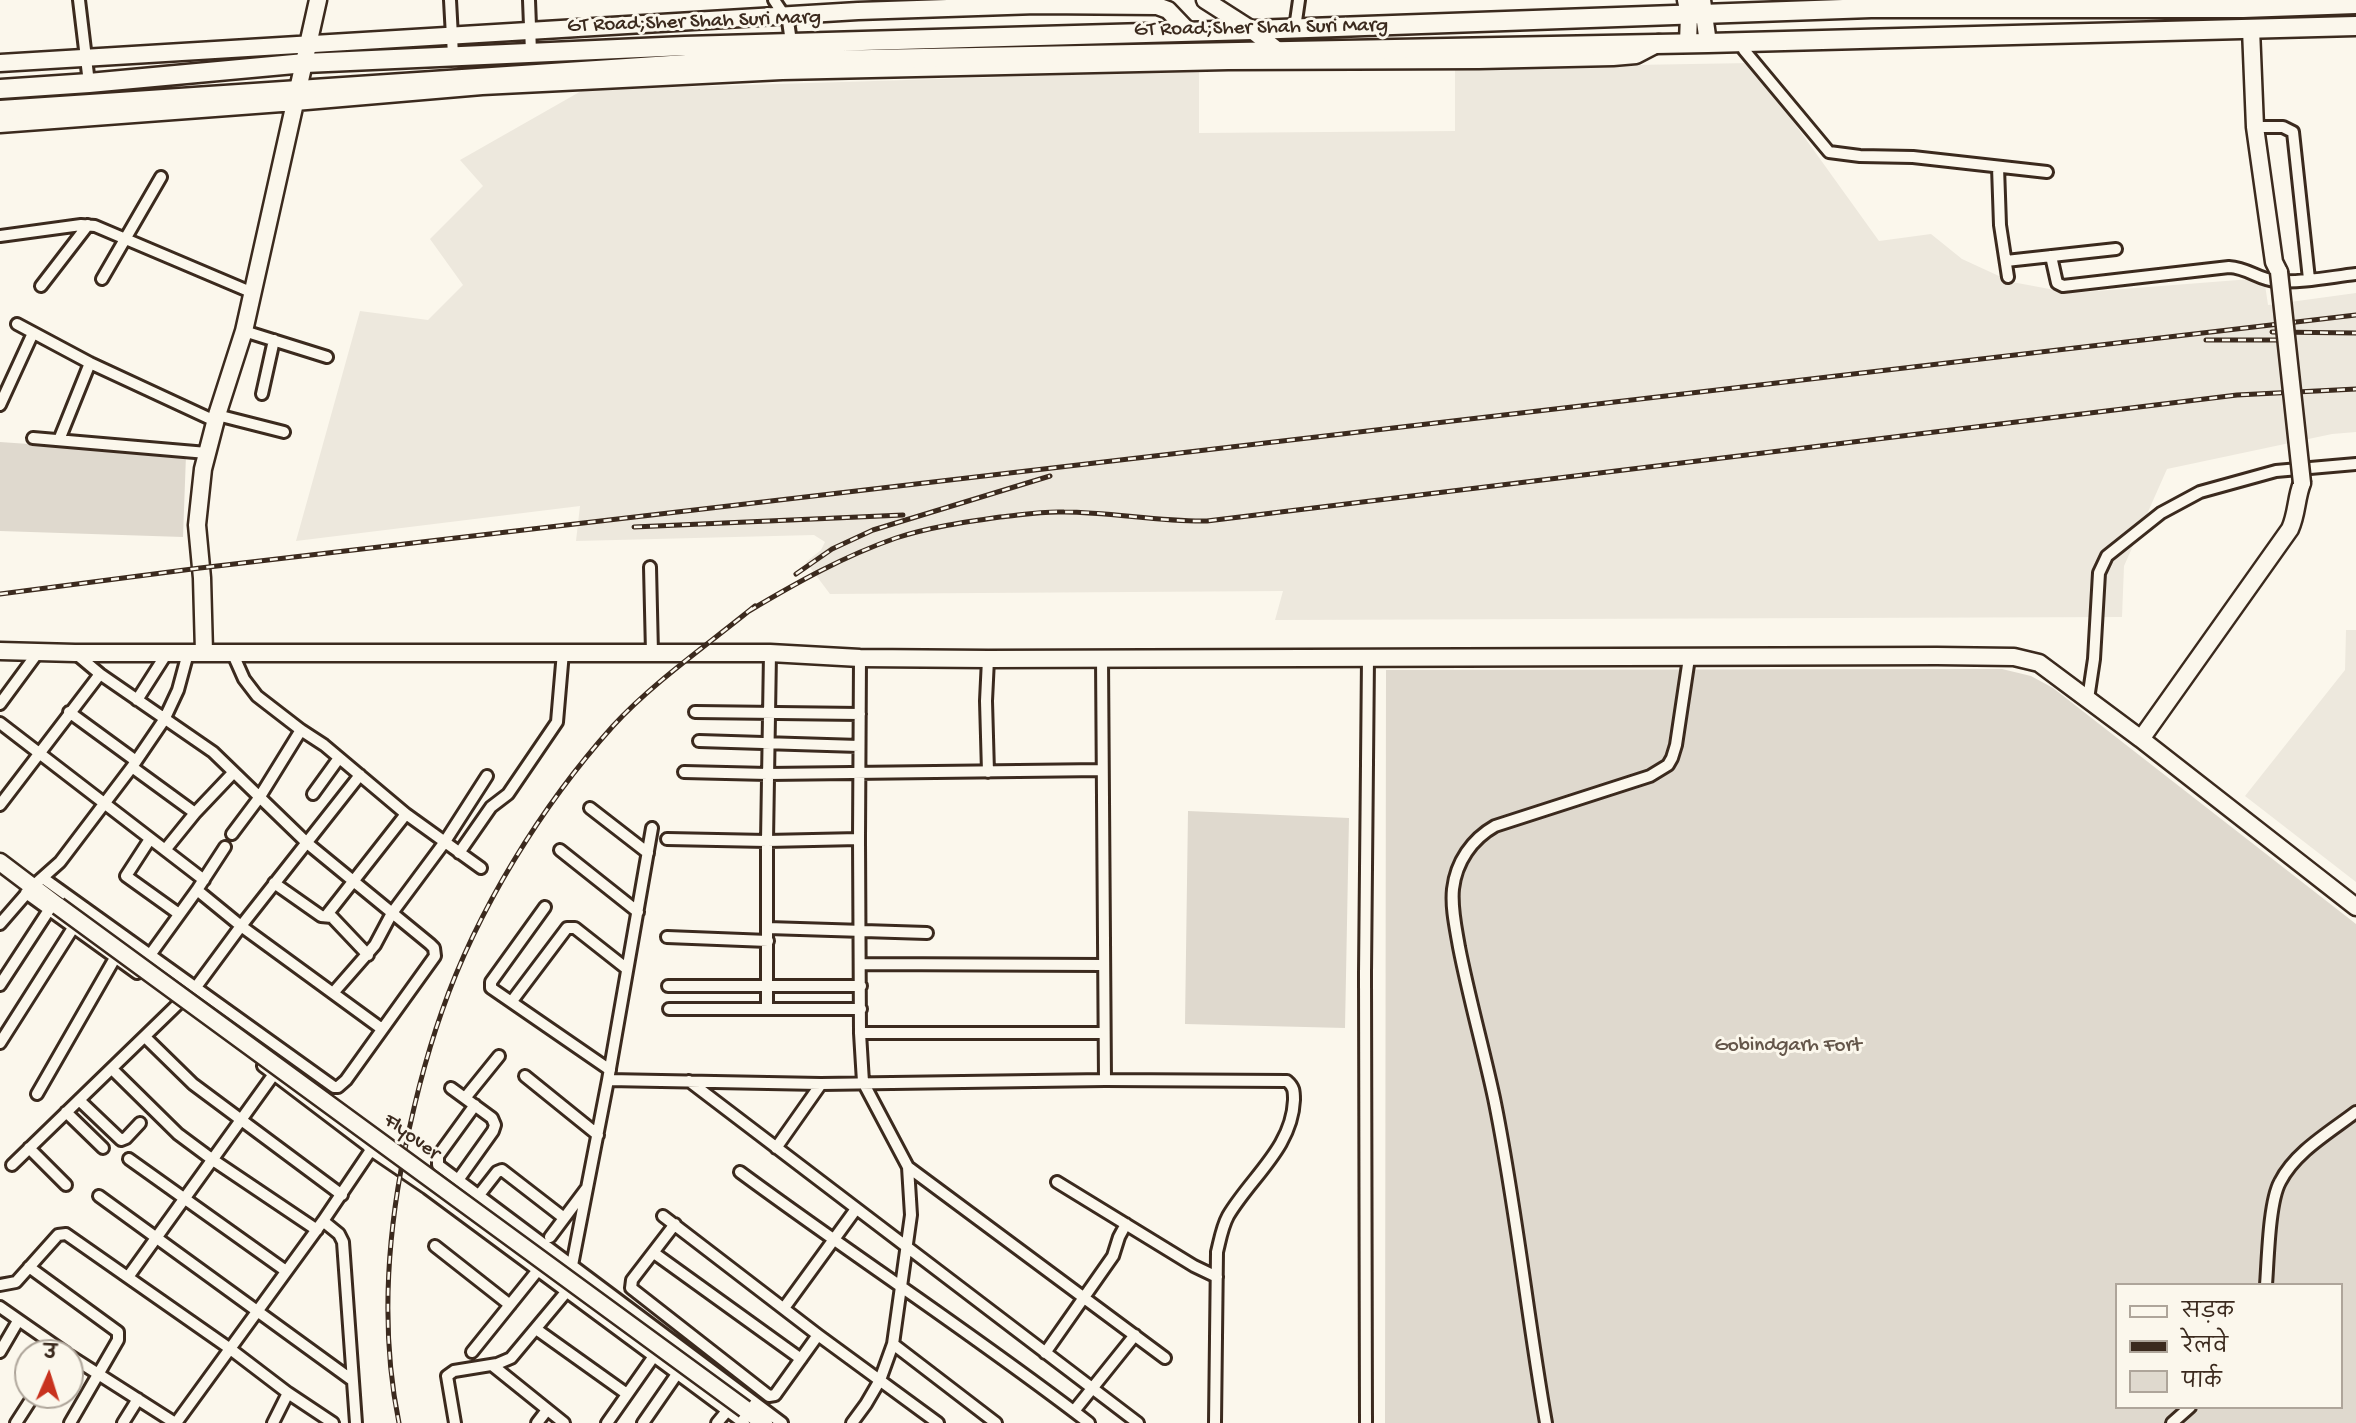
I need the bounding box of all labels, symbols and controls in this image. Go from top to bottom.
street label: GT Road;Sher Shah Suri Marg [567,6,821,40]
street label: GT Road;Sher Shah Suri Marg [1134,14,1388,44]
park label: Gobindgarh Fort [1714,1034,1862,1060]
street label: Flyover [378,1109,444,1167]
legend [2114,1283,2342,1409]
text: सड़क [2182,1301,2234,1326]
text: रेलवे [2182,1336,2228,1361]
north arrow [14,1339,84,1409]
text: उ [43,1343,57,1366]
text: पार्क [2182,1371,2222,1396]

